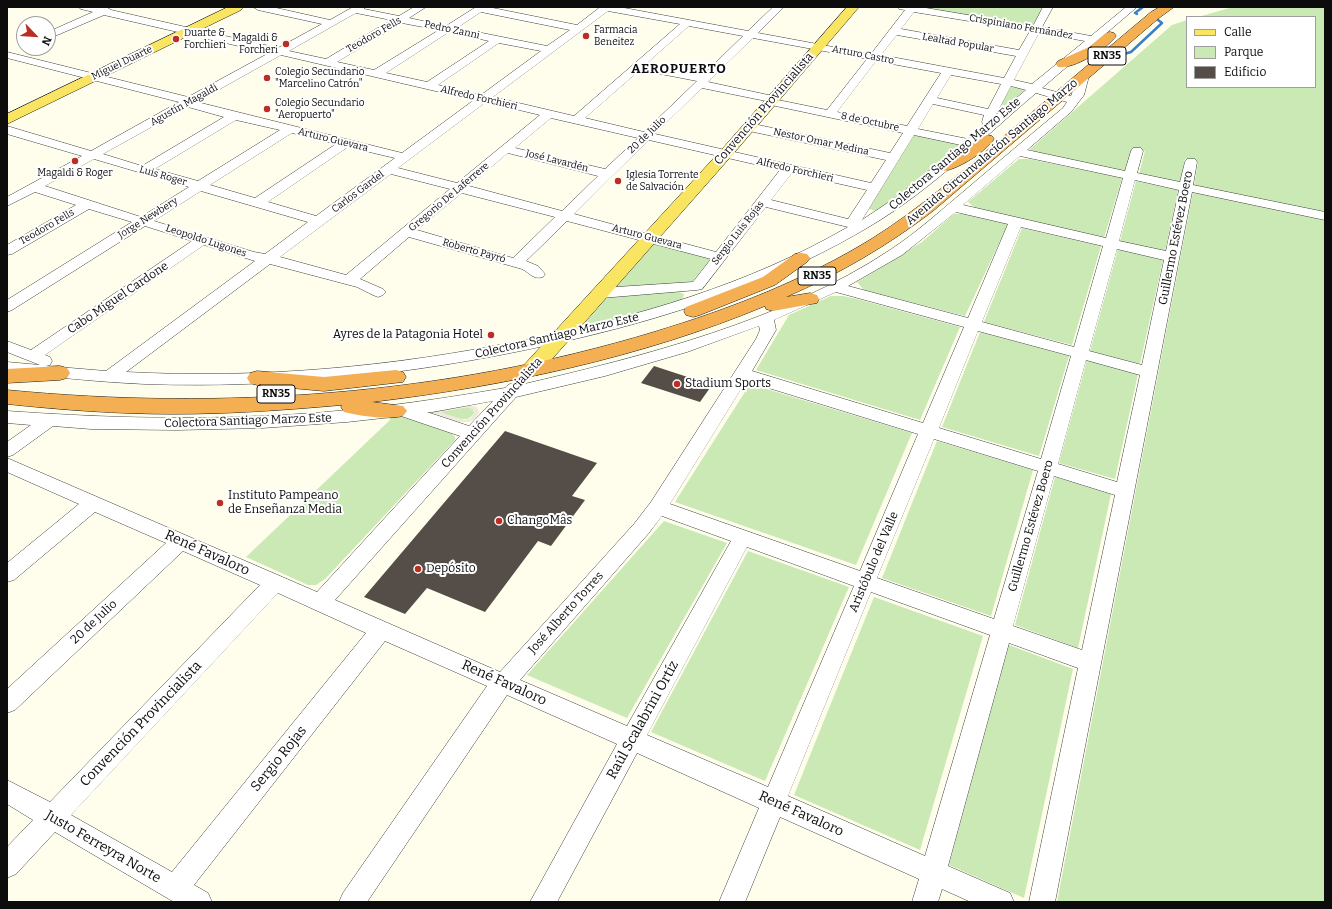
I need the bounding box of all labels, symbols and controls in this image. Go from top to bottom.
street label: Crispiniano Fernández [968,12,1074,42]
street label: Teodoro Fells [344,14,404,56]
north arrow [16,16,56,56]
legend [1186,16,1316,88]
street label: Pedro Zanni [423,18,481,42]
place label: Farmacia Beneitez [594,24,637,48]
text: Calle [1224,25,1252,39]
place label: Duarte & Forchieri [184,27,226,50]
marker: Farmacia Beneitez [581,31,591,41]
street label: Lealtad Popular [921,31,995,55]
place label: Magaldi & Forcheri [232,32,278,56]
text: N [39,34,54,47]
marker: Duarte & Forchieri [171,34,181,44]
marker: Magaldi & Forcheri [281,39,291,49]
street label: Miguel Duarte [90,43,154,83]
street label: Arturo Castro [831,43,895,67]
text: Parque [1224,45,1263,59]
road number: RN35 [1088,47,1126,65]
street label: Convención Provincialista [711,50,817,168]
district label: AEROPUERTO [631,61,727,77]
text: Edificio [1224,65,1266,79]
place label: Colegio Secundario "Marcelino Catrón" [275,66,365,90]
marker: Colegio Secundario "Marcelino Catrón" [262,73,272,83]
street label: Avenida Circunvalación Santiago Marzo [903,76,1081,228]
street label: Agustín Magaldi [148,82,220,128]
street label: Alfredo Forchieri [439,83,519,113]
street label: Colectora Santiago Marzo Este [886,95,1024,213]
place label: Colegio Secundario "Aeropuerto" [275,97,365,120]
marker: Colegio Secundario "Aeropuerto" [262,104,272,114]
street label: 8 de Octubre [840,110,900,134]
street label: 20 de Julio [625,114,669,156]
street label: Arturo Guevara [297,125,369,155]
street label: Nestor Omar Medina [772,126,870,158]
street label: José Lavardén [524,147,590,175]
street label: Alfredo Forchieri [755,155,835,185]
marker: Magaldi & Roger [70,156,80,166]
street label: Gregorio De Laferrere [406,160,492,234]
street label: Luis Roger [138,164,188,188]
place label: Magaldi & Roger [37,167,113,179]
street label: Carlos Gardel [329,168,387,216]
place label: Iglesia Torrente de Salvación [626,169,699,192]
street label: Guillermo Estévez Boero [1156,170,1196,306]
marker: Iglesia Torrente de Salvación [613,176,623,186]
street label: Jorge Newbery [116,195,180,241]
street label: Sergio Luis Rojas [709,199,767,267]
street label: Teodoro Fells [17,206,77,248]
street label: Leopoldo Lugones [164,222,248,260]
street label: Arturo Guevara [611,222,683,252]
street label: Roberto Payró [441,236,507,266]
street label: Cabo Miguel Cardone [65,259,171,337]
road number: RN35 [798,267,836,285]
street label: Colectora Santiago Marzo Este [474,310,640,362]
place label: Ayres de la Patagonia Hotel [333,328,483,342]
marker: Ayres de la Patagonia Hotel [486,330,496,340]
street label: Convención Provincialista [438,355,546,471]
place label: Stadium Sports [685,377,771,391]
marker: Stadium Sports [672,379,682,389]
road number: RN35 [257,385,295,403]
street label: Colectora Santiago Marzo Este [164,411,332,431]
street label: Guillermo Estévez Boero [1005,458,1057,594]
place label: Instituto Pampeano de Enseñanza Media [228,489,342,517]
marker: Instituto Pampeano de Enseñanza Media [215,498,225,508]
street label: Aristóbulo del Valle [846,510,902,614]
place label: ChangoMâs [507,514,572,528]
marker: ChangoMâs [494,516,504,526]
street label: René Favaloro [162,527,252,579]
place label: Depósito [426,562,476,576]
marker: Depósito [413,564,423,574]
street label: José Alberto Torres [525,569,607,657]
street label: 20 de Julio [68,597,120,647]
street label: René Favaloro [459,657,549,709]
street label: Convención Provincialista [77,658,205,790]
street label: Raúl Scalabrini Ortíz [603,658,683,782]
street label: Sergio Rojas [247,723,311,795]
street label: René Favaloro [756,788,846,840]
street label: Justo Ferreyra Norte [42,807,164,887]

